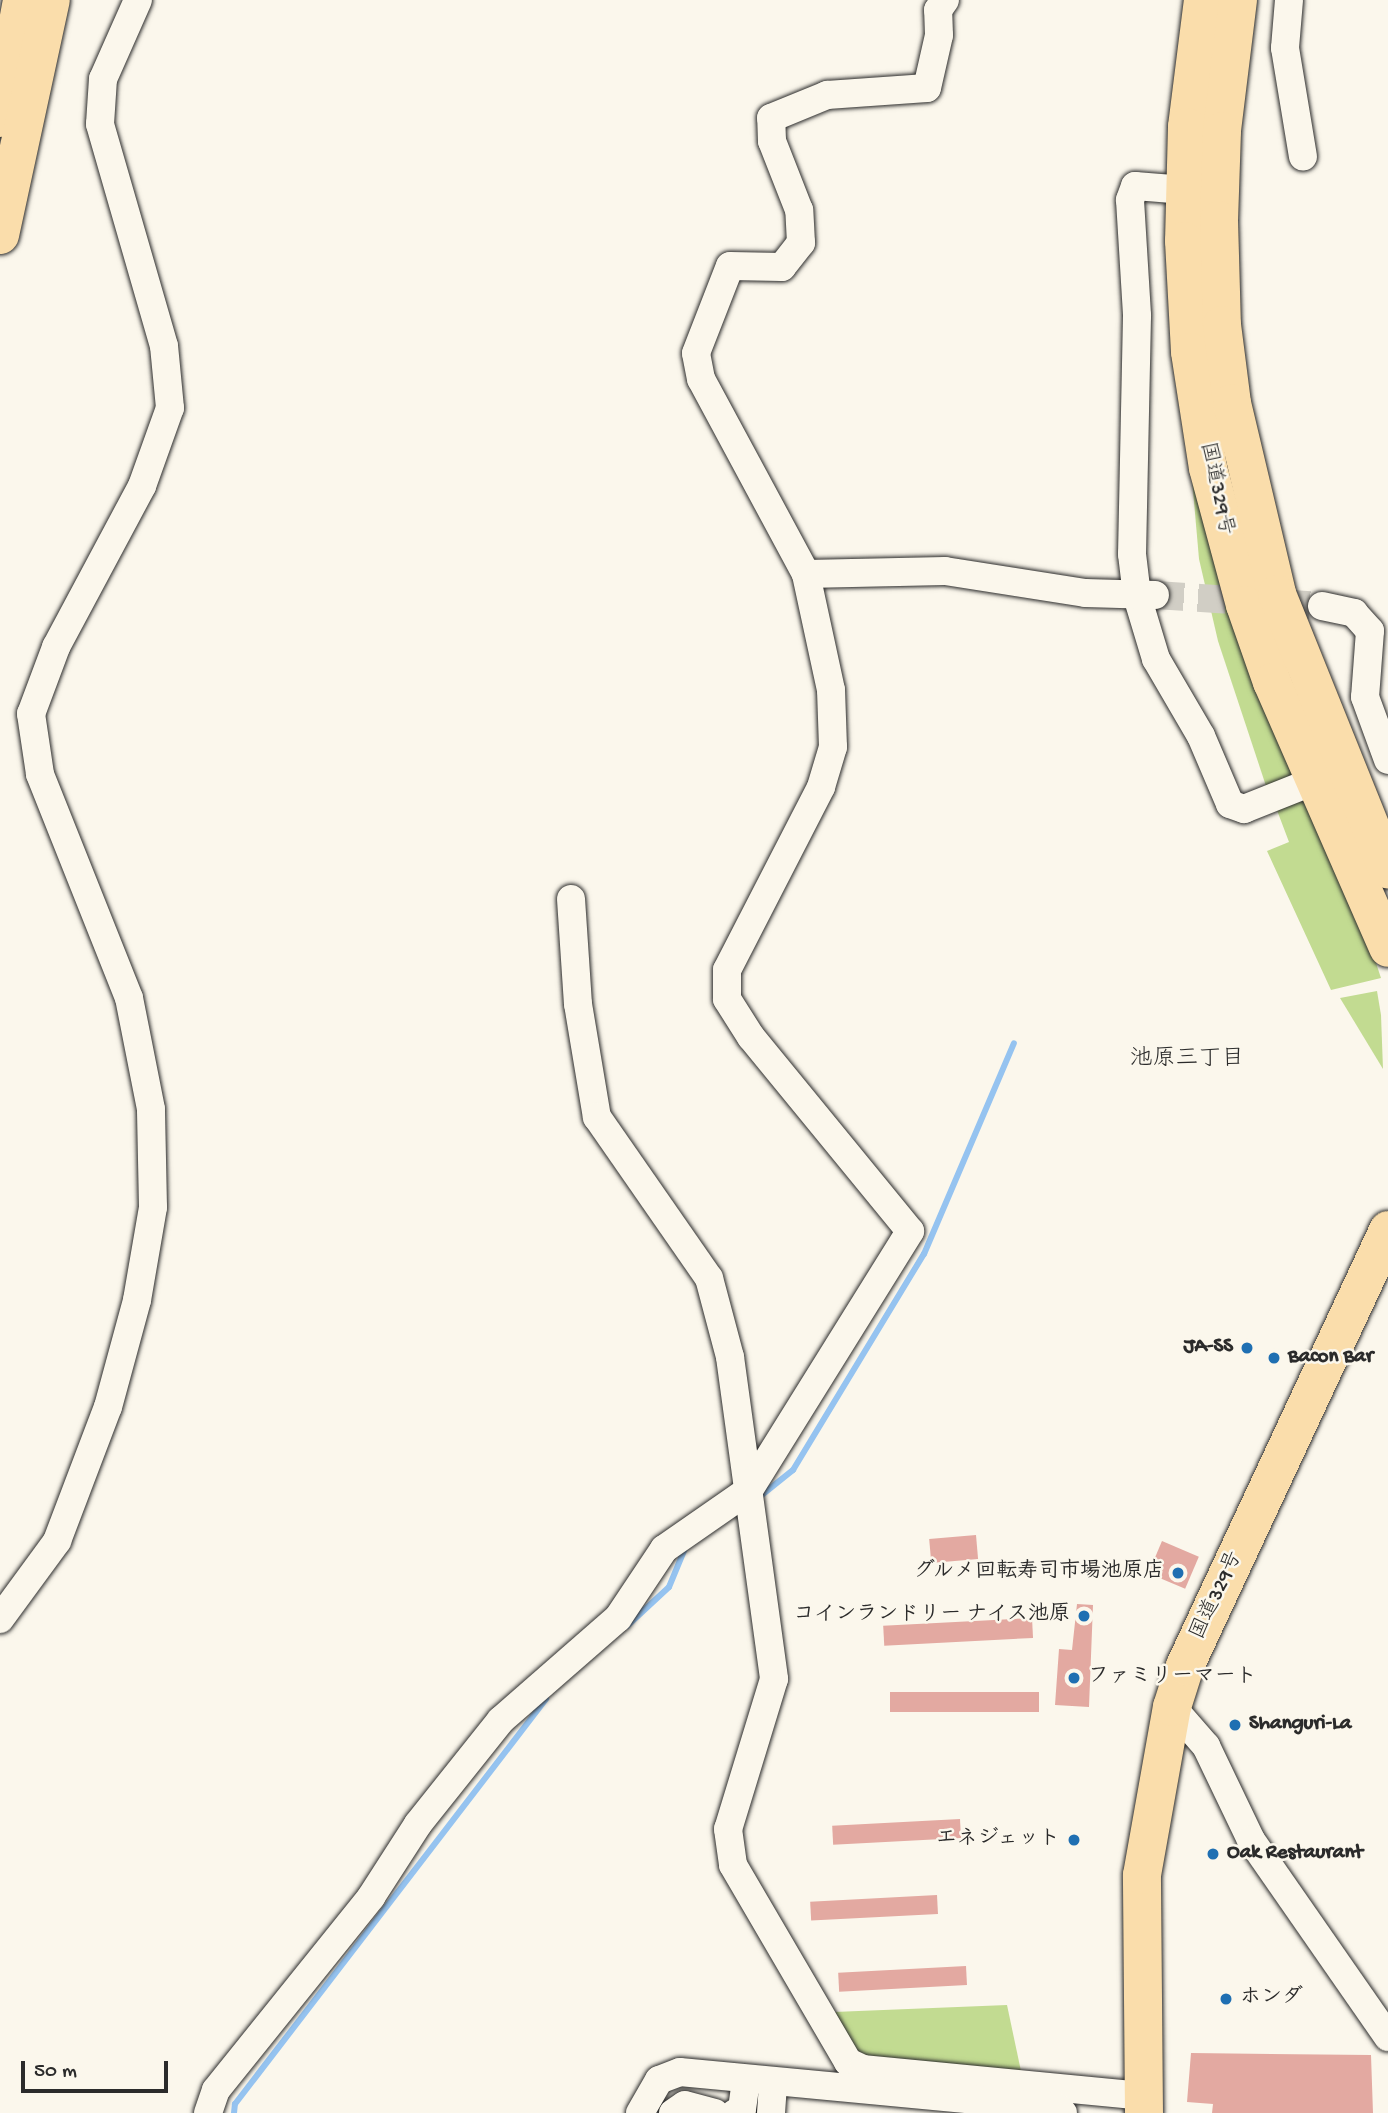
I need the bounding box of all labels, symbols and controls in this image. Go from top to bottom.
street label: 国道329号 [1193,440,1237,538]
district label: 池原三丁目 [1130,1046,1244,1074]
place label: JA-SS [1183,1335,1233,1361]
marker: JA-SS [1239,1340,1255,1356]
place label: Bacon Bar [1288,1345,1373,1371]
marker: Bacon Bar [1266,1350,1282,1366]
street label: 国道329号 [1187,1548,1249,1644]
place label: グルメ回転寿司市場池原店 [912,1560,1164,1586]
marker: グルメ回転寿司市場池原店 [1170,1565,1186,1581]
place label: コインランドリー ナイス池原 [792,1603,1070,1629]
marker: コインランドリー ナイス池原 [1076,1608,1092,1624]
place label: ファミリーマート [1088,1665,1256,1691]
marker: ファミリーマート [1066,1670,1082,1686]
place label: Shanguri-La [1249,1712,1351,1738]
marker: Shanguri-La [1227,1717,1243,1733]
place label: エネジェット [934,1827,1060,1853]
marker: エネジェット [1066,1832,1082,1848]
place label: Oak Restaurant [1227,1841,1363,1867]
marker: Oak Restaurant [1205,1846,1221,1862]
place label: ホンダ [1240,1986,1303,2012]
marker: ホンダ [1218,1991,1234,2007]
scale bar [24,2046,172,2090]
text: 50 m [34,2060,77,2085]

